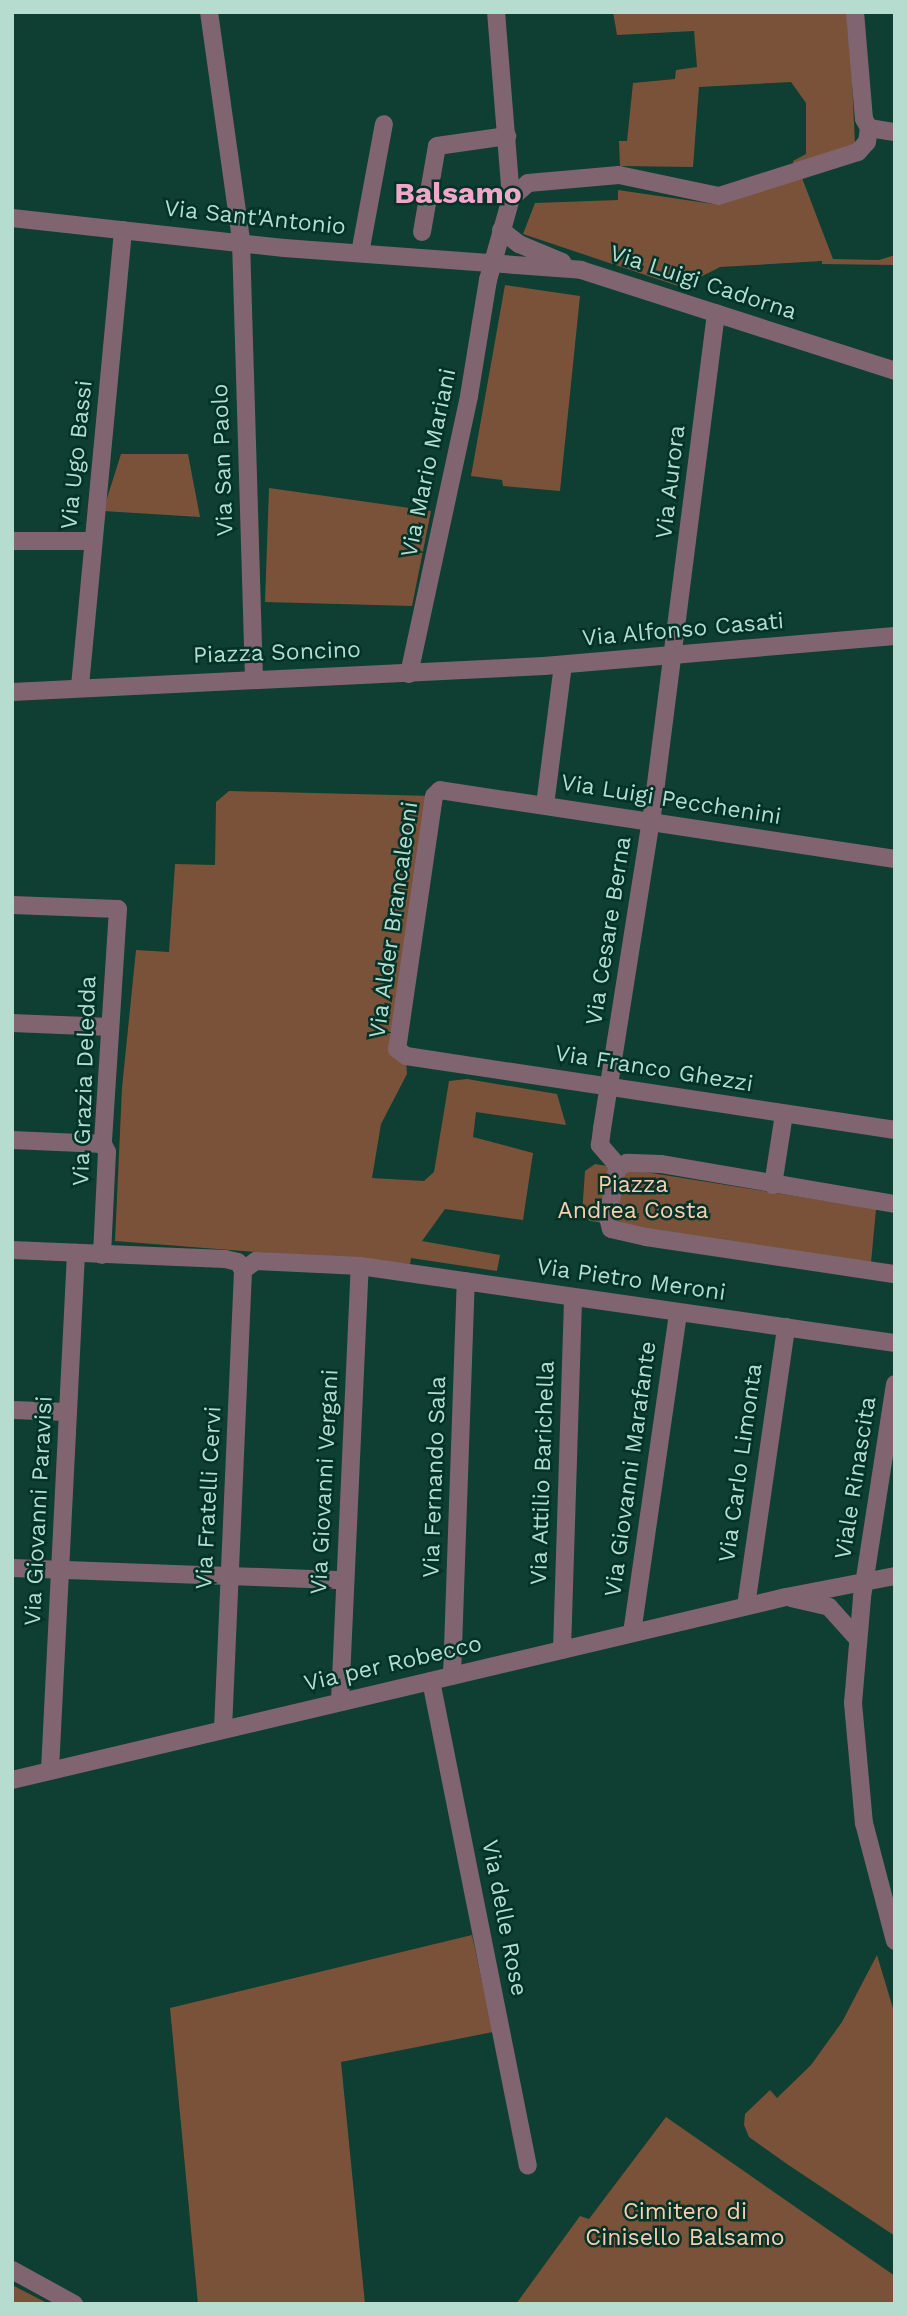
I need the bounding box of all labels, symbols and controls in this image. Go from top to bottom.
district label: Balsamo [394,175,522,211]
street label: Via Sant'Antonio [163,195,347,241]
street label: Via Luigi Cadorna [606,240,800,326]
street label: Via Mario Mariani [395,366,463,560]
street label: Via Ugo Bassi [55,379,99,531]
street label: Via San Paolo [207,383,239,537]
street label: Via Aurora [650,423,692,541]
street label: Via Alfonso Casati [580,607,786,653]
street label: Piazza Soncino [192,636,362,670]
street label: Via Luigi Pecchenini [559,769,783,831]
street label: Via Alder Brancaleoni [364,799,424,1041]
street label: Via Cesare Berna [580,834,638,1028]
street label: Via Grazia Deledda [68,975,102,1187]
street label: Via Franco Ghezzi [553,1040,755,1098]
park label: Piazza Andrea Costa [557,1171,709,1225]
street label: Via Pietro Meroni [534,1253,728,1307]
street label: Via Giovanni Marafante [599,1339,663,1599]
street label: Via Attilio Barichella [525,1360,561,1586]
street label: Via Carlo Limonta [713,1362,769,1564]
street label: Via Giovanni Vergani [305,1368,345,1596]
street label: Via Fernando Sala [418,1375,452,1579]
street label: Via Giovanni Paravisi [19,1395,59,1627]
street label: Viale Rinascita [830,1395,882,1561]
street label: Via Fratelli Cervi [190,1405,228,1591]
street label: Via per Robecco [301,1630,485,1698]
street label: Via delle Rose [475,1837,533,1999]
park label: Cimitero di Cinisello Balsamo [585,2198,785,2252]

